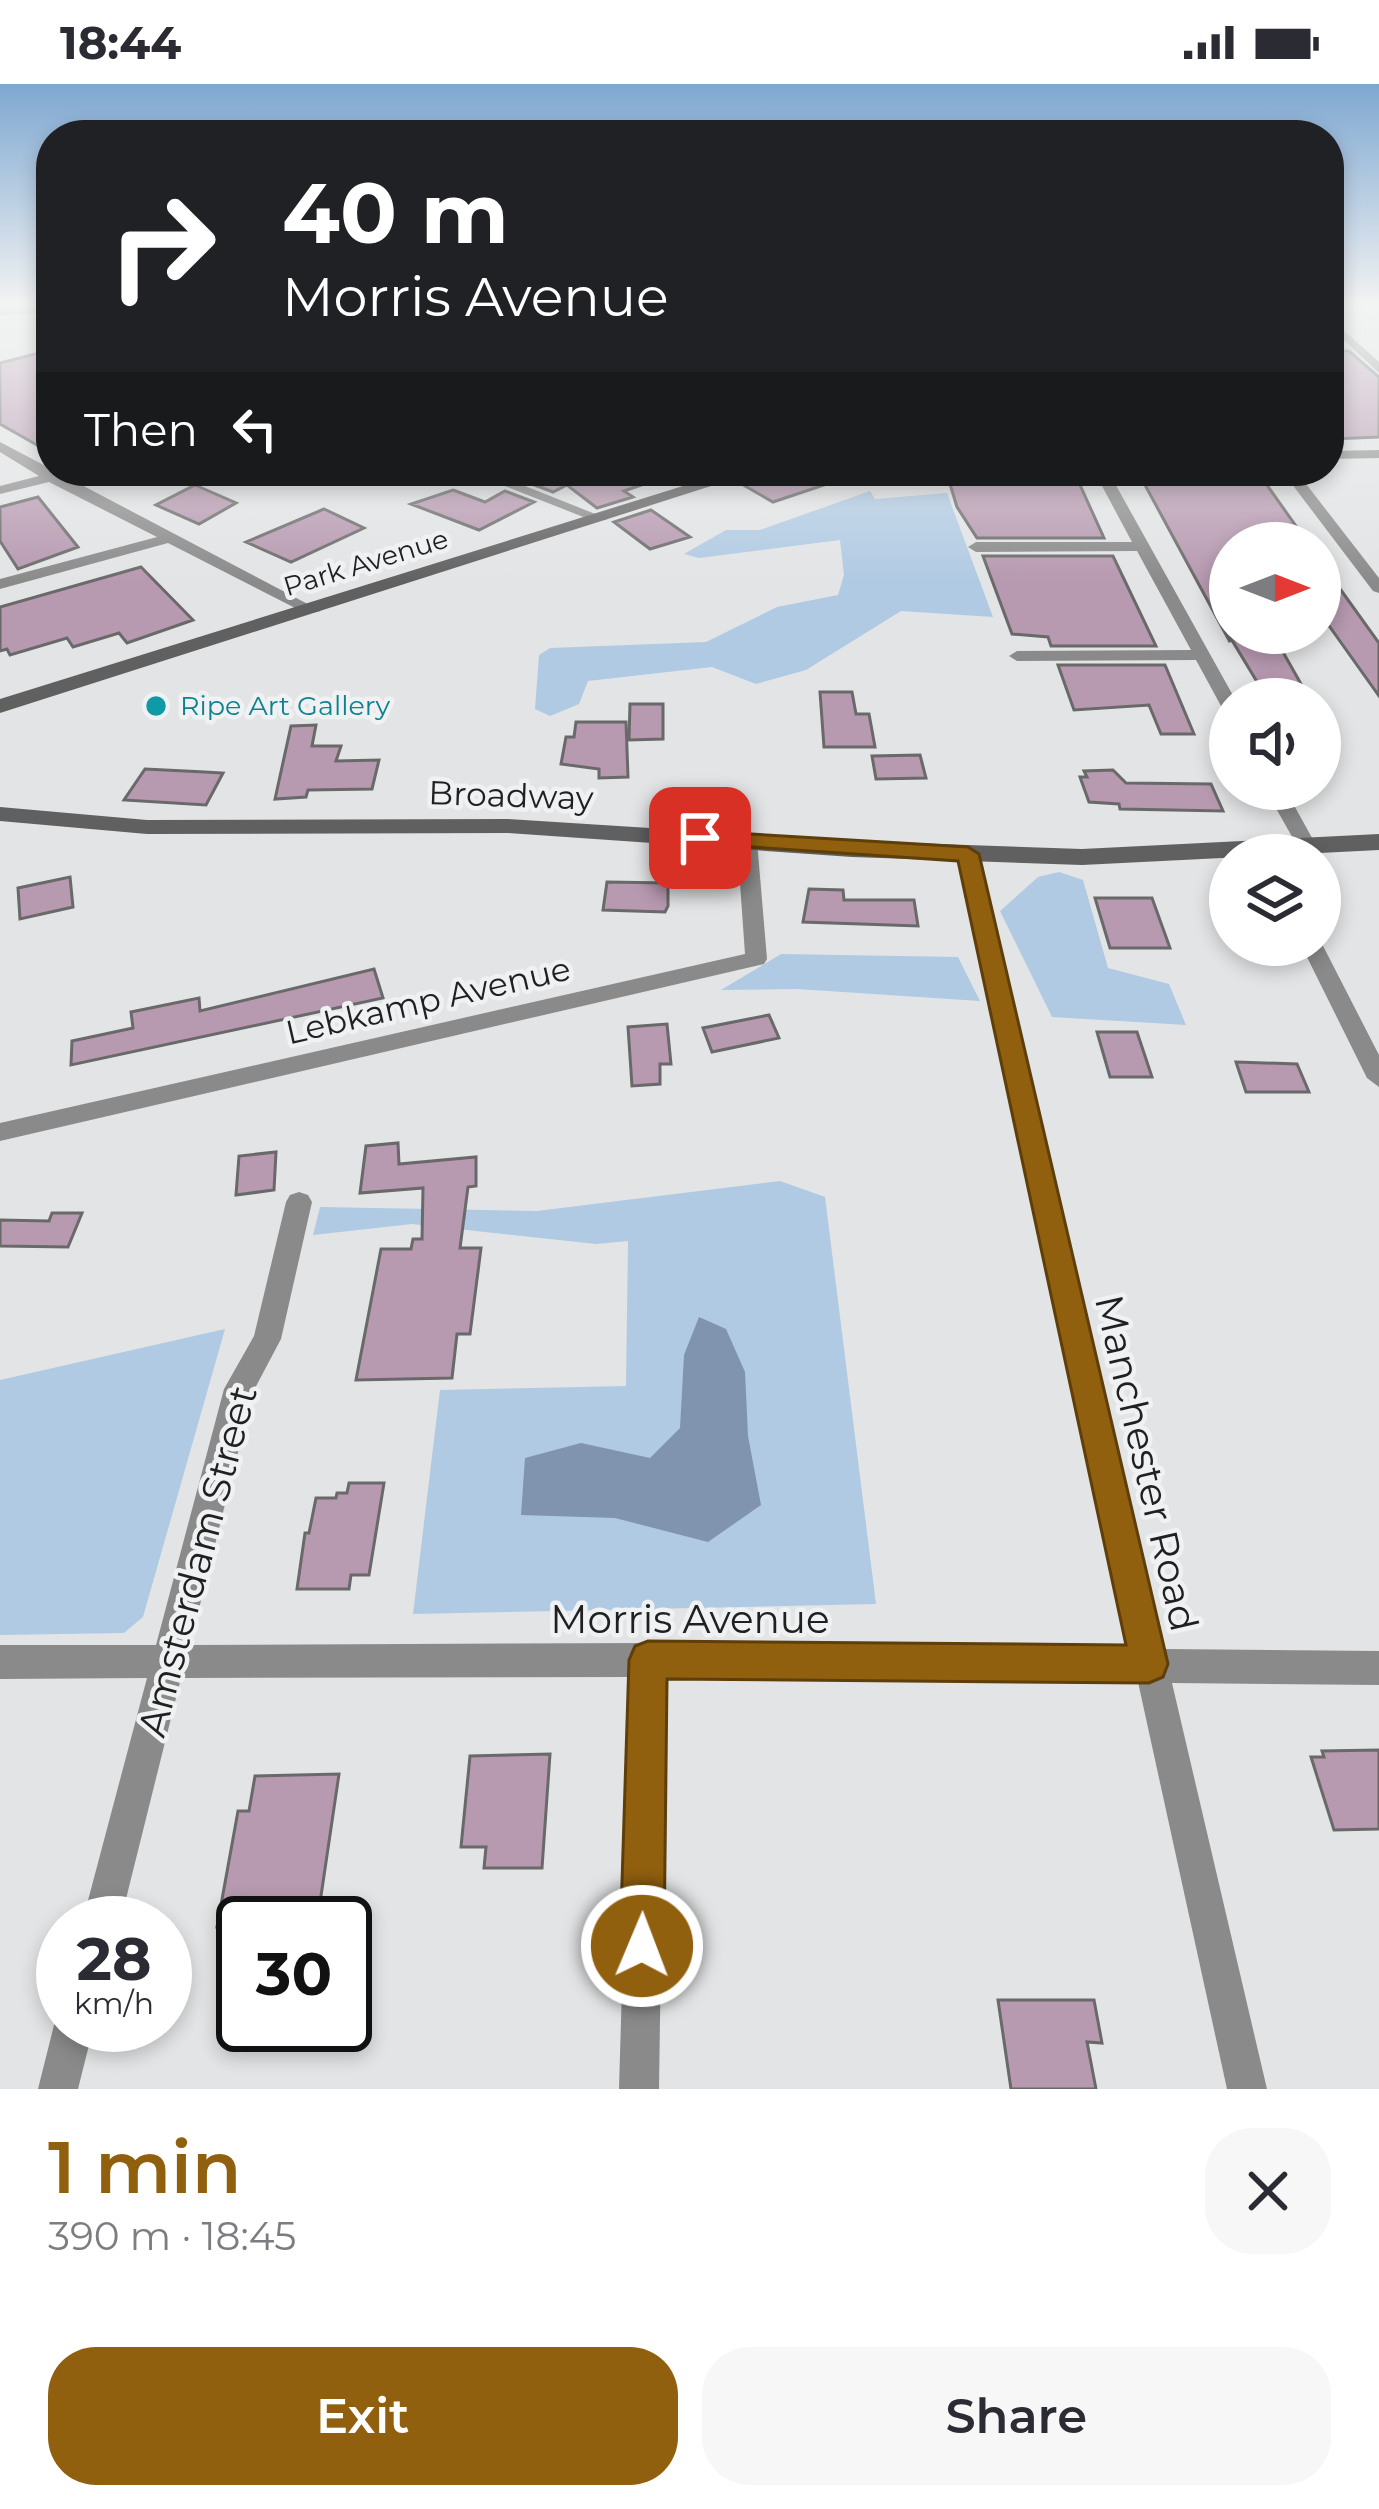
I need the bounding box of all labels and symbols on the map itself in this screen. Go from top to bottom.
street label: Park Avenue [279,522,452,603]
north arrow [1209,522,1341,654]
place label: Ripe Art Gallery [180,689,390,722]
marker: Ripe Art Gallery [143,693,169,719]
street label: Broadway [428,772,594,818]
pin [649,787,751,889]
street label: Lebkamp Avenue [282,948,574,1052]
street label: Manchester Road [1085,1290,1209,1636]
street label: Amsterdam Street [127,1380,267,1742]
street label: Morris Avenue [550,1595,830,1643]
position arrow [579,1883,705,2009]
speed limit sign: 30 [216,1896,372,2052]

